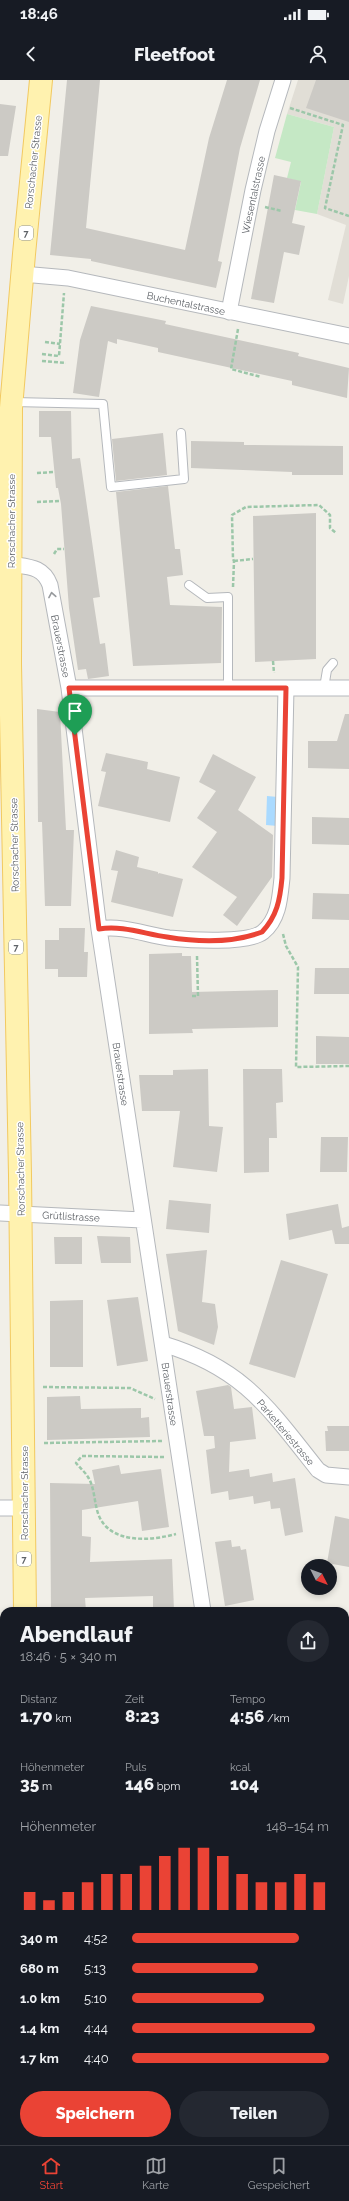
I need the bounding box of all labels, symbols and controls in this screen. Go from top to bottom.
text: 18:46 [20,5,58,23]
icon: back [20,43,42,65]
icon: person [307,43,329,65]
text: Fleetfoot [134,44,215,65]
street label: Rorschacher Strasse [23,114,44,209]
street label: Wiesentalstrasse [240,155,267,235]
road number: 7 [19,226,33,240]
street label: Buchentalstrasse [146,290,226,317]
street label: Rorschacher Strasse [6,474,17,568]
one-way arrow [48,592,57,598]
street label: Brauerstrasse [49,614,72,678]
pin [58,694,92,735]
icon: arrive [64,700,86,722]
street label: Rorschacher Strasse [8,798,21,892]
road number: 7 [9,940,23,954]
street label: Brauerstrasse [111,1042,130,1106]
street label: Rorschacher Strasse [14,1122,27,1216]
street label: Grütlistrasse [42,1210,100,1224]
street label: Brauerstrasse [160,1362,179,1426]
street label: Parketteriestrasse [255,1397,316,1468]
street label: Rorschacher Strasse [19,1446,30,1540]
road number: 7 [17,1552,31,1566]
north arrow [301,1559,337,1595]
map controls [301,1559,337,1595]
button: share [287,1620,329,1662]
text: Abendlauf [20,1621,133,1647]
text: 18:46 · 5 × 340 m [20,1649,117,1664]
text: Distanz [20,1693,57,1706]
text: Zeit [125,1693,144,1706]
text: Tempo [230,1693,265,1706]
text: 1.70 [20,1706,53,1726]
text: 8:23 [125,1706,160,1726]
text: 4:56 [230,1706,264,1726]
text: km [53,1712,72,1725]
text: /km [264,1712,290,1725]
text: Höhenmeter [20,1761,84,1774]
text: Puls [125,1761,147,1774]
text: kcal [230,1761,251,1774]
text: 35 [20,1774,39,1794]
text: 146 [125,1774,154,1794]
text: 104 [230,1774,259,1794]
text: m [39,1780,52,1793]
text: bpm [154,1780,180,1793]
text: Höhenmeter [20,1819,96,1834]
text: 148–154 m [266,1819,329,1834]
text: 340 m [20,1931,58,1946]
text: 4:52 [84,1931,107,1946]
text: 680 m [20,1961,59,1976]
text: 5:13 [84,1961,106,1976]
text: 1.0 km [20,1991,60,2006]
text: 5:10 [84,1991,107,2006]
text: 1.4 km [20,2021,59,2036]
text: 4:44 [84,2021,108,2036]
text: 1.7 km [20,2051,59,2066]
text: 4:40 [84,2051,109,2066]
button: Speichern [20,2091,171,2137]
button: Teilen [179,2091,329,2137]
tab: Start [39,2155,63,2192]
tab: Karte [142,2155,169,2192]
tab: Gespeichert [248,2155,310,2192]

